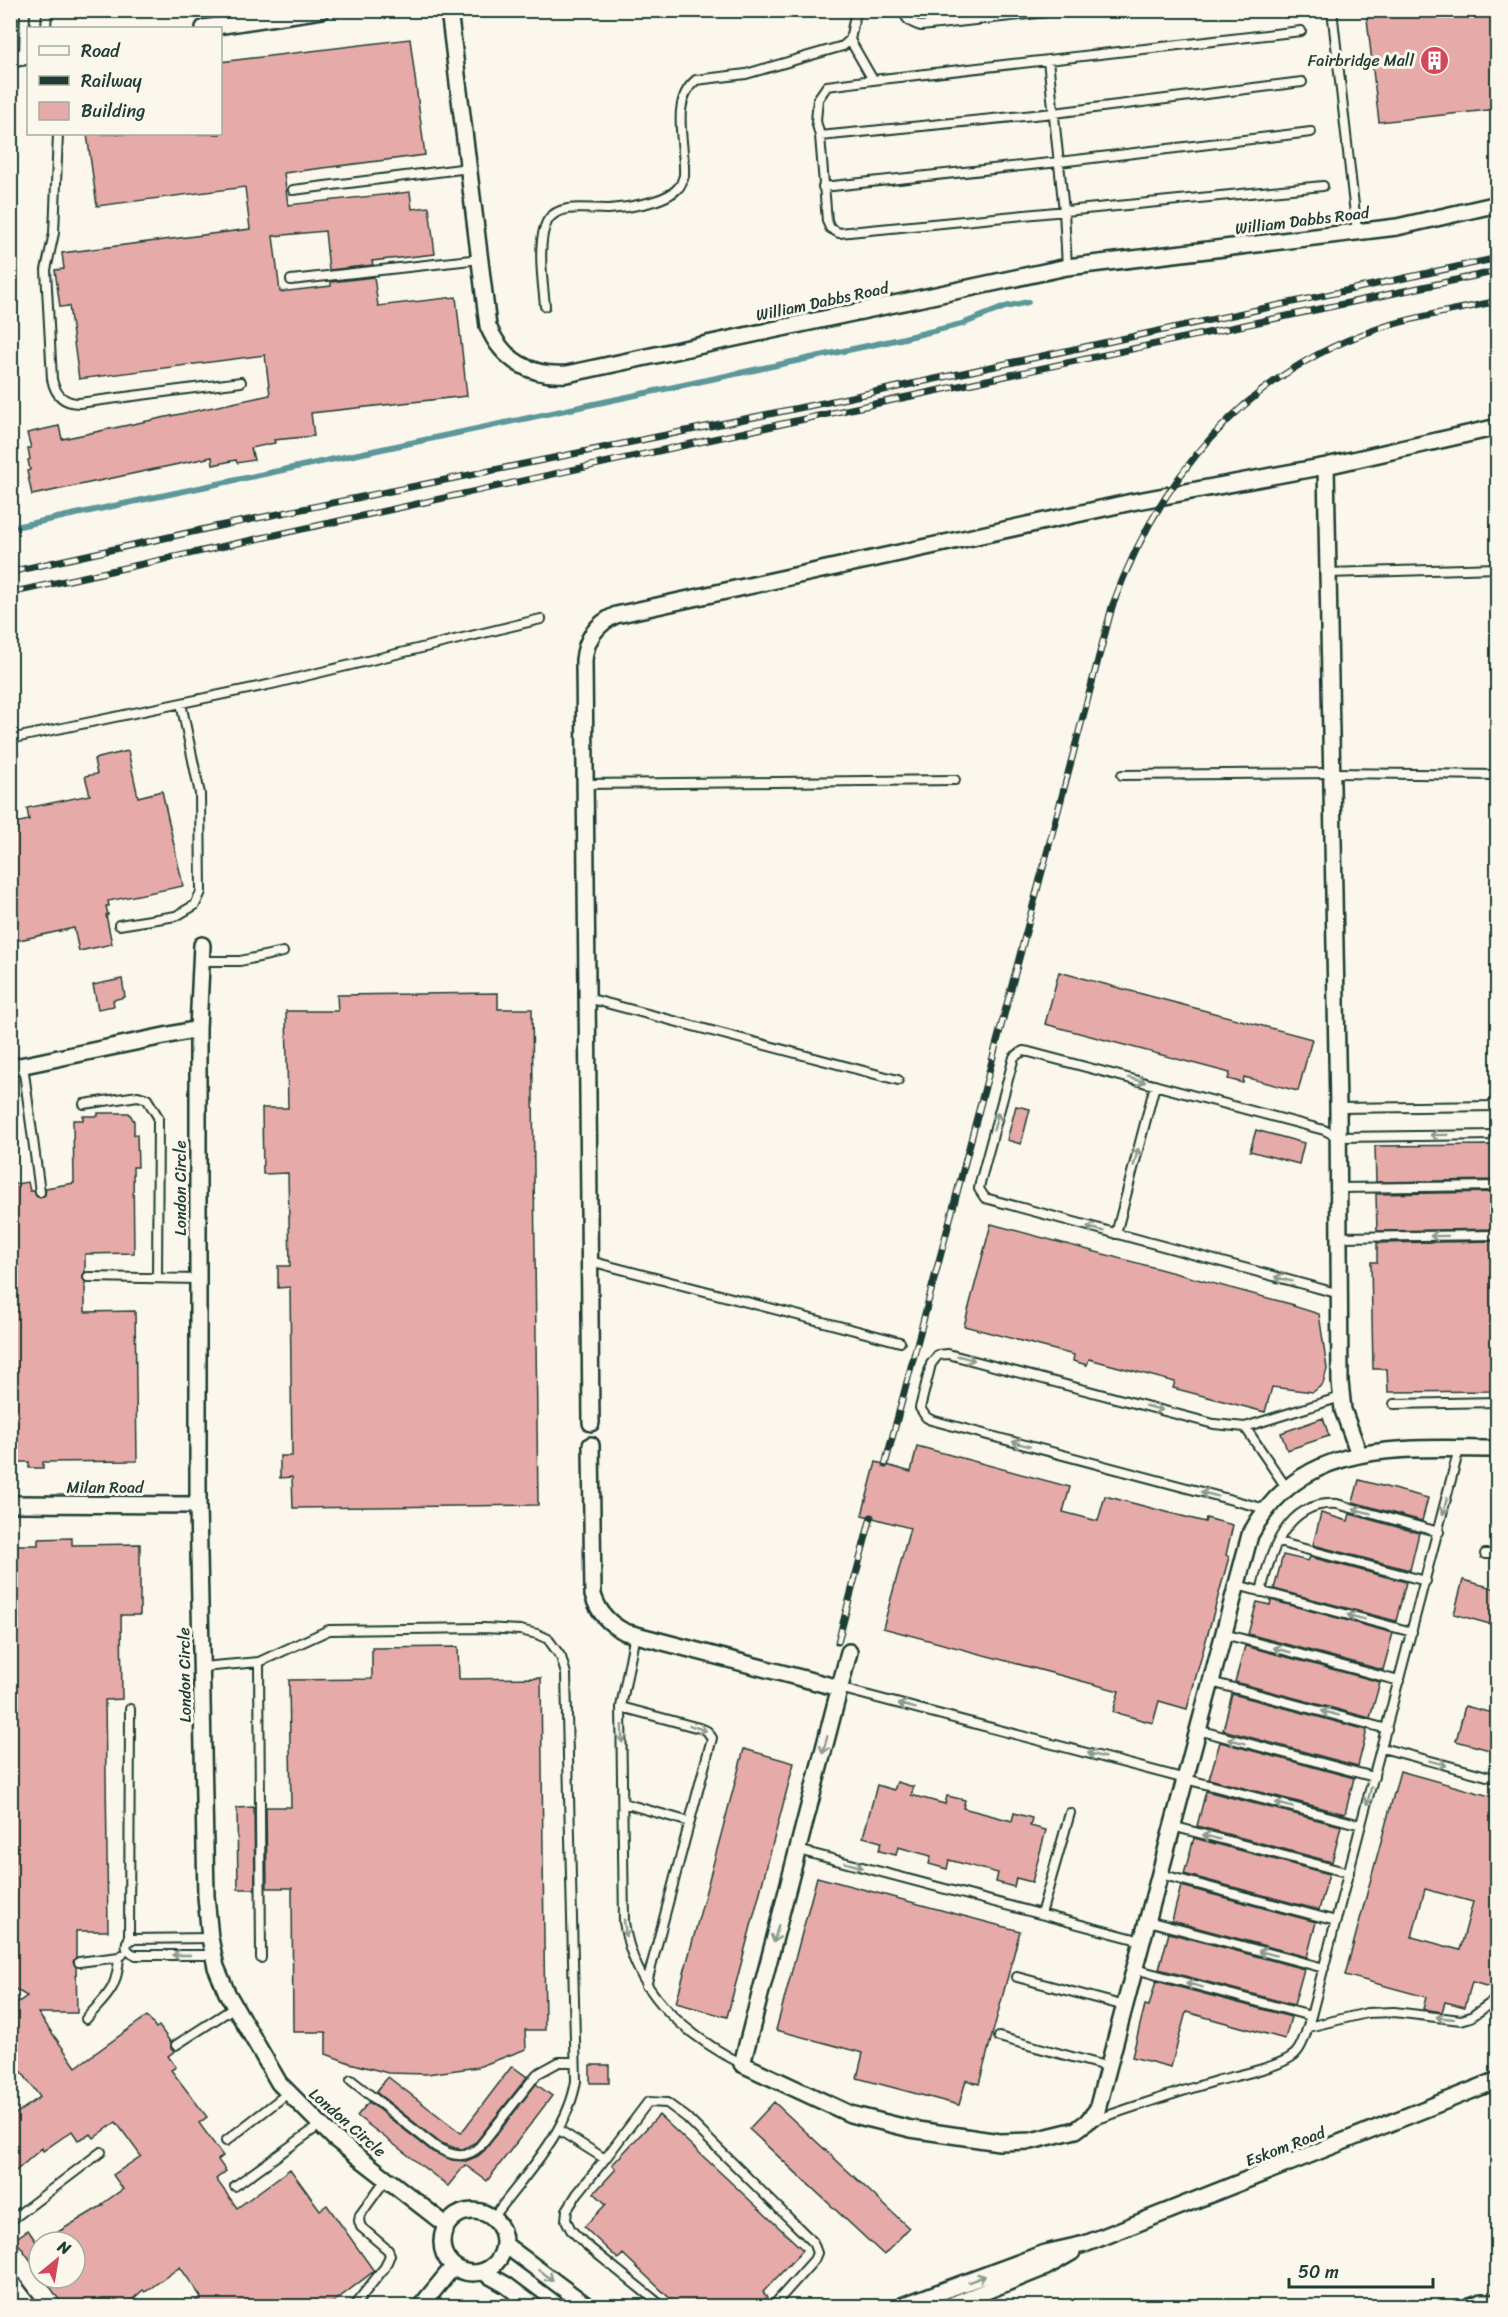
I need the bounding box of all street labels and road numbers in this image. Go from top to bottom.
street label: William Dabbs Road [1233,198,1372,243]
street label: William Dabbs Road [753,273,893,330]
street label: London Circle [166,1140,195,1236]
street label: Milan Road [67,1473,145,1502]
street label: London Circle [169,1627,200,1723]
street label: London Circle [302,2080,393,2165]
street label: Eskom Road [1241,2117,1331,2175]

